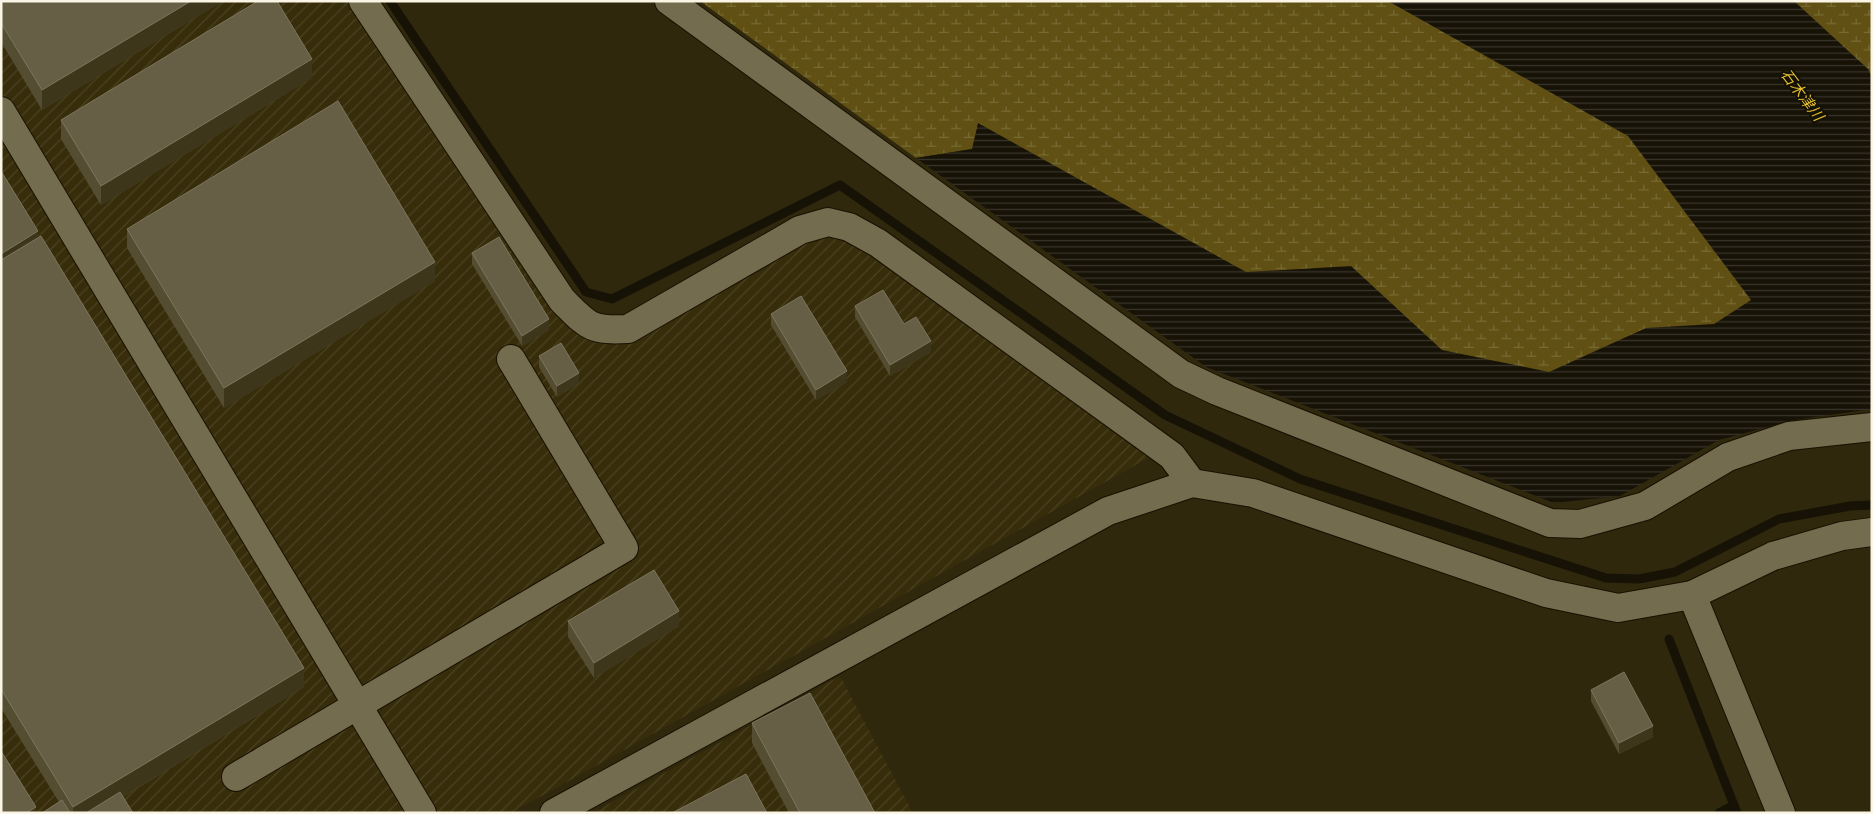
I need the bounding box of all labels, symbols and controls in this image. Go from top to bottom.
water label: 石木津川 [1776,64,1830,127]

